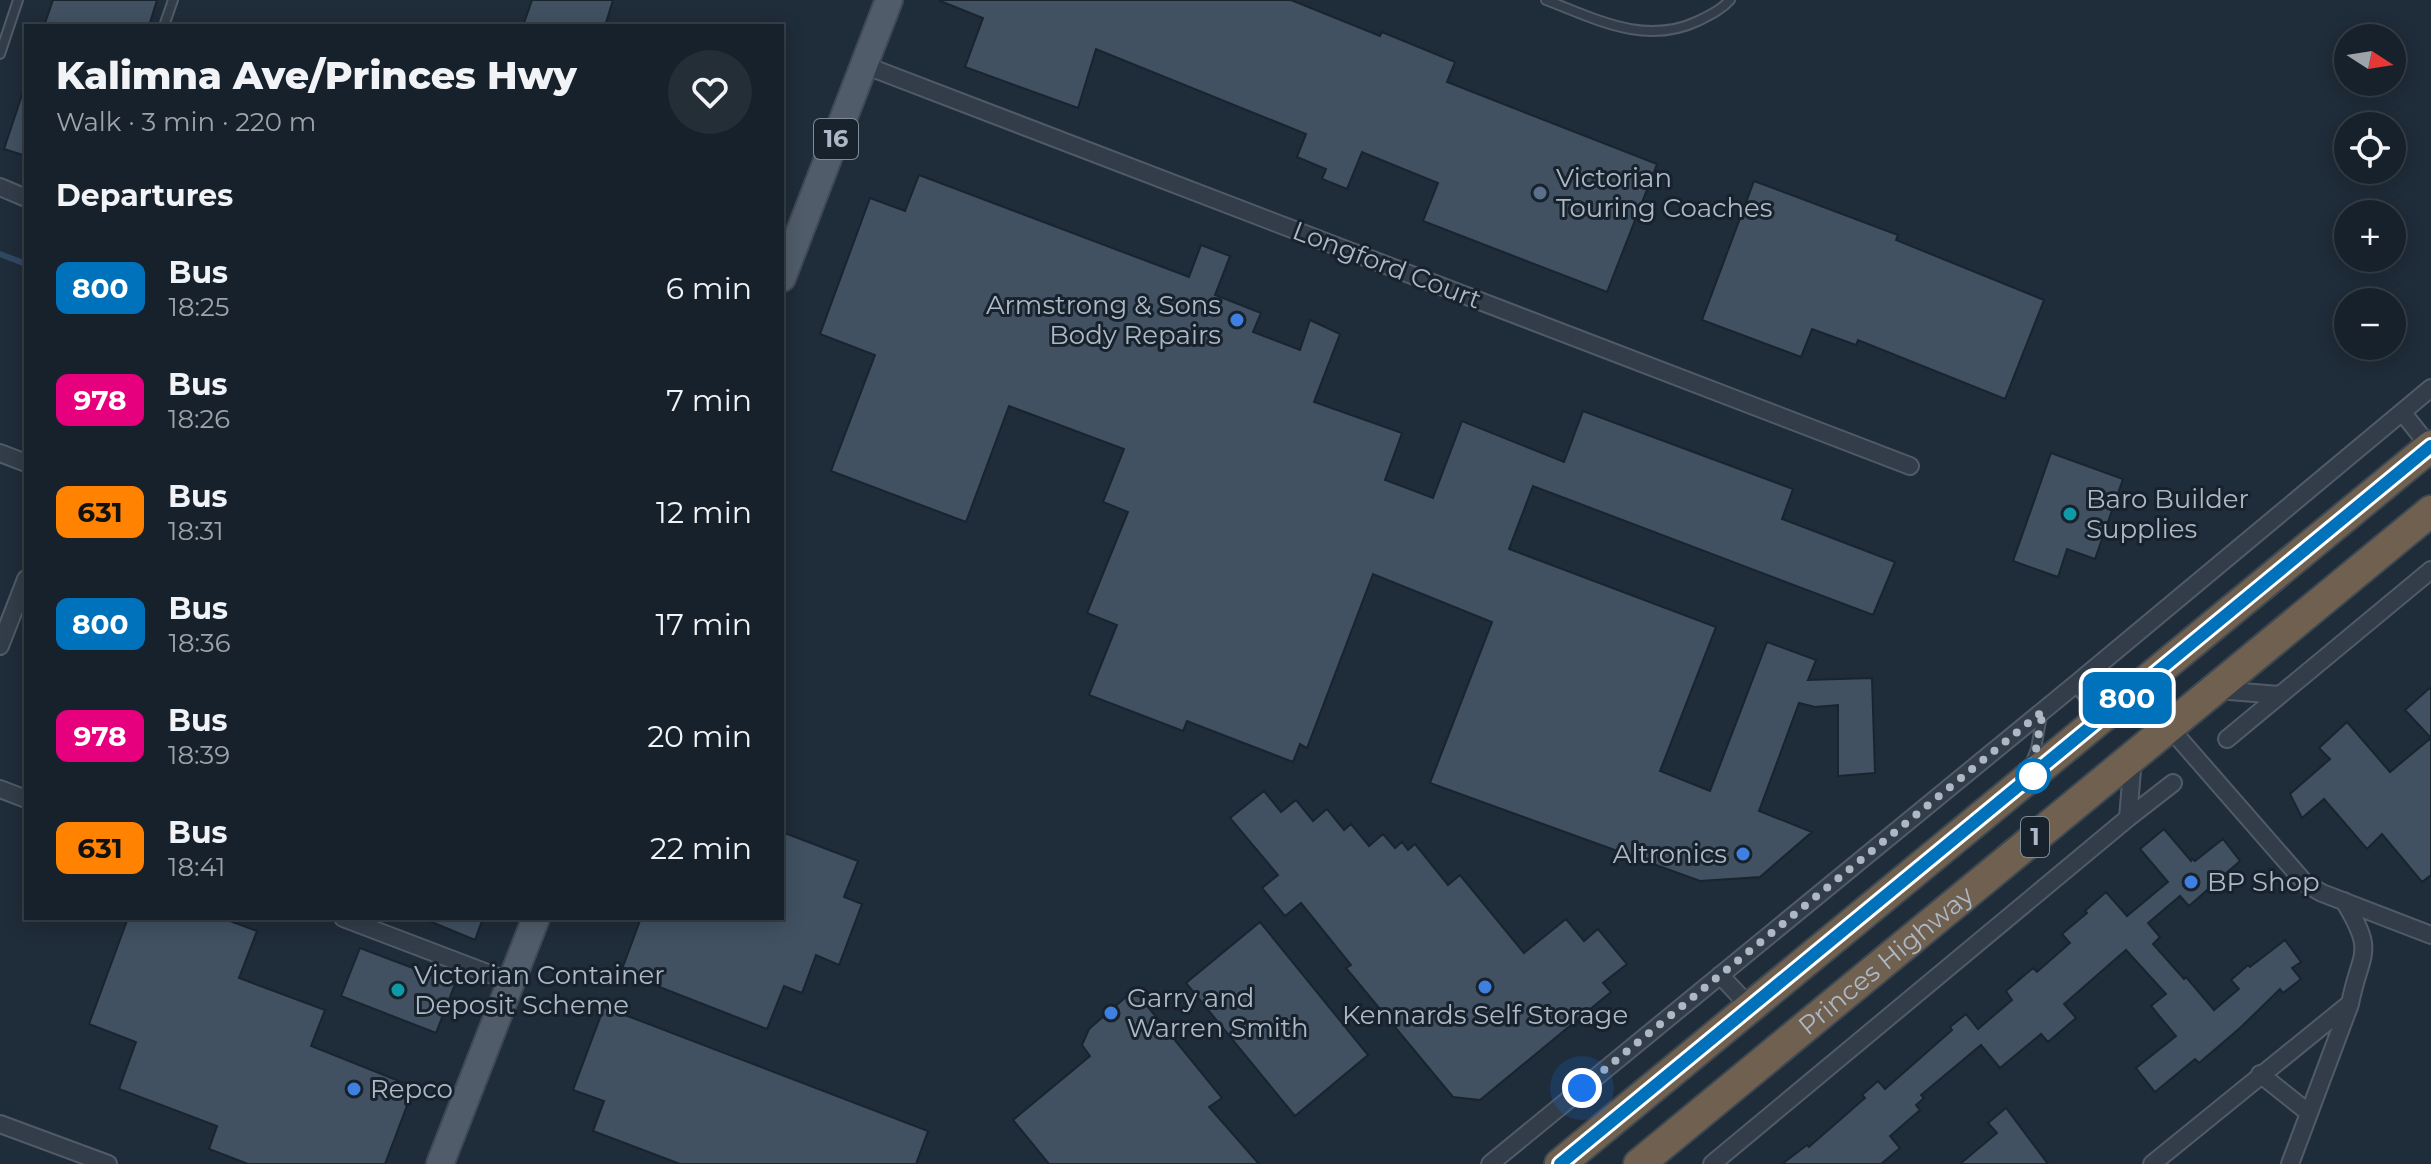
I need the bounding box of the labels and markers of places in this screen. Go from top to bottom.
place label: Victorian Touring Coaches [1556,162,1773,224]
marker: Victorian Touring Coaches [1531,184,1549,202]
place label: Armstrong & Sons Body Repairs [986,289,1221,351]
marker: Armstrong & Sons Body Repairs [1228,311,1246,329]
place label: Baro Builder Supplies [2086,483,2249,545]
marker: Baro Builder Supplies [2061,505,2079,523]
unlabelled marker [2016,759,2050,793]
place label: Altronics [1613,838,1727,870]
marker: Altronics [1734,845,1752,863]
place label: BP Shop [2207,866,2320,898]
marker: BP Shop [2182,873,2200,891]
place label: Victorian Container Deposit Scheme [414,959,665,1021]
marker: Kennards Self Storage [1476,978,1494,996]
marker: Victorian Container Deposit Scheme [389,981,407,999]
place label: Garry and Warren Smith [1127,982,1309,1044]
place label: Kennards Self Storage [1342,999,1628,1031]
marker: Garry and Warren Smith [1102,1004,1120,1022]
place label: Repco [370,1073,453,1105]
marker: Repco [345,1080,363,1098]

